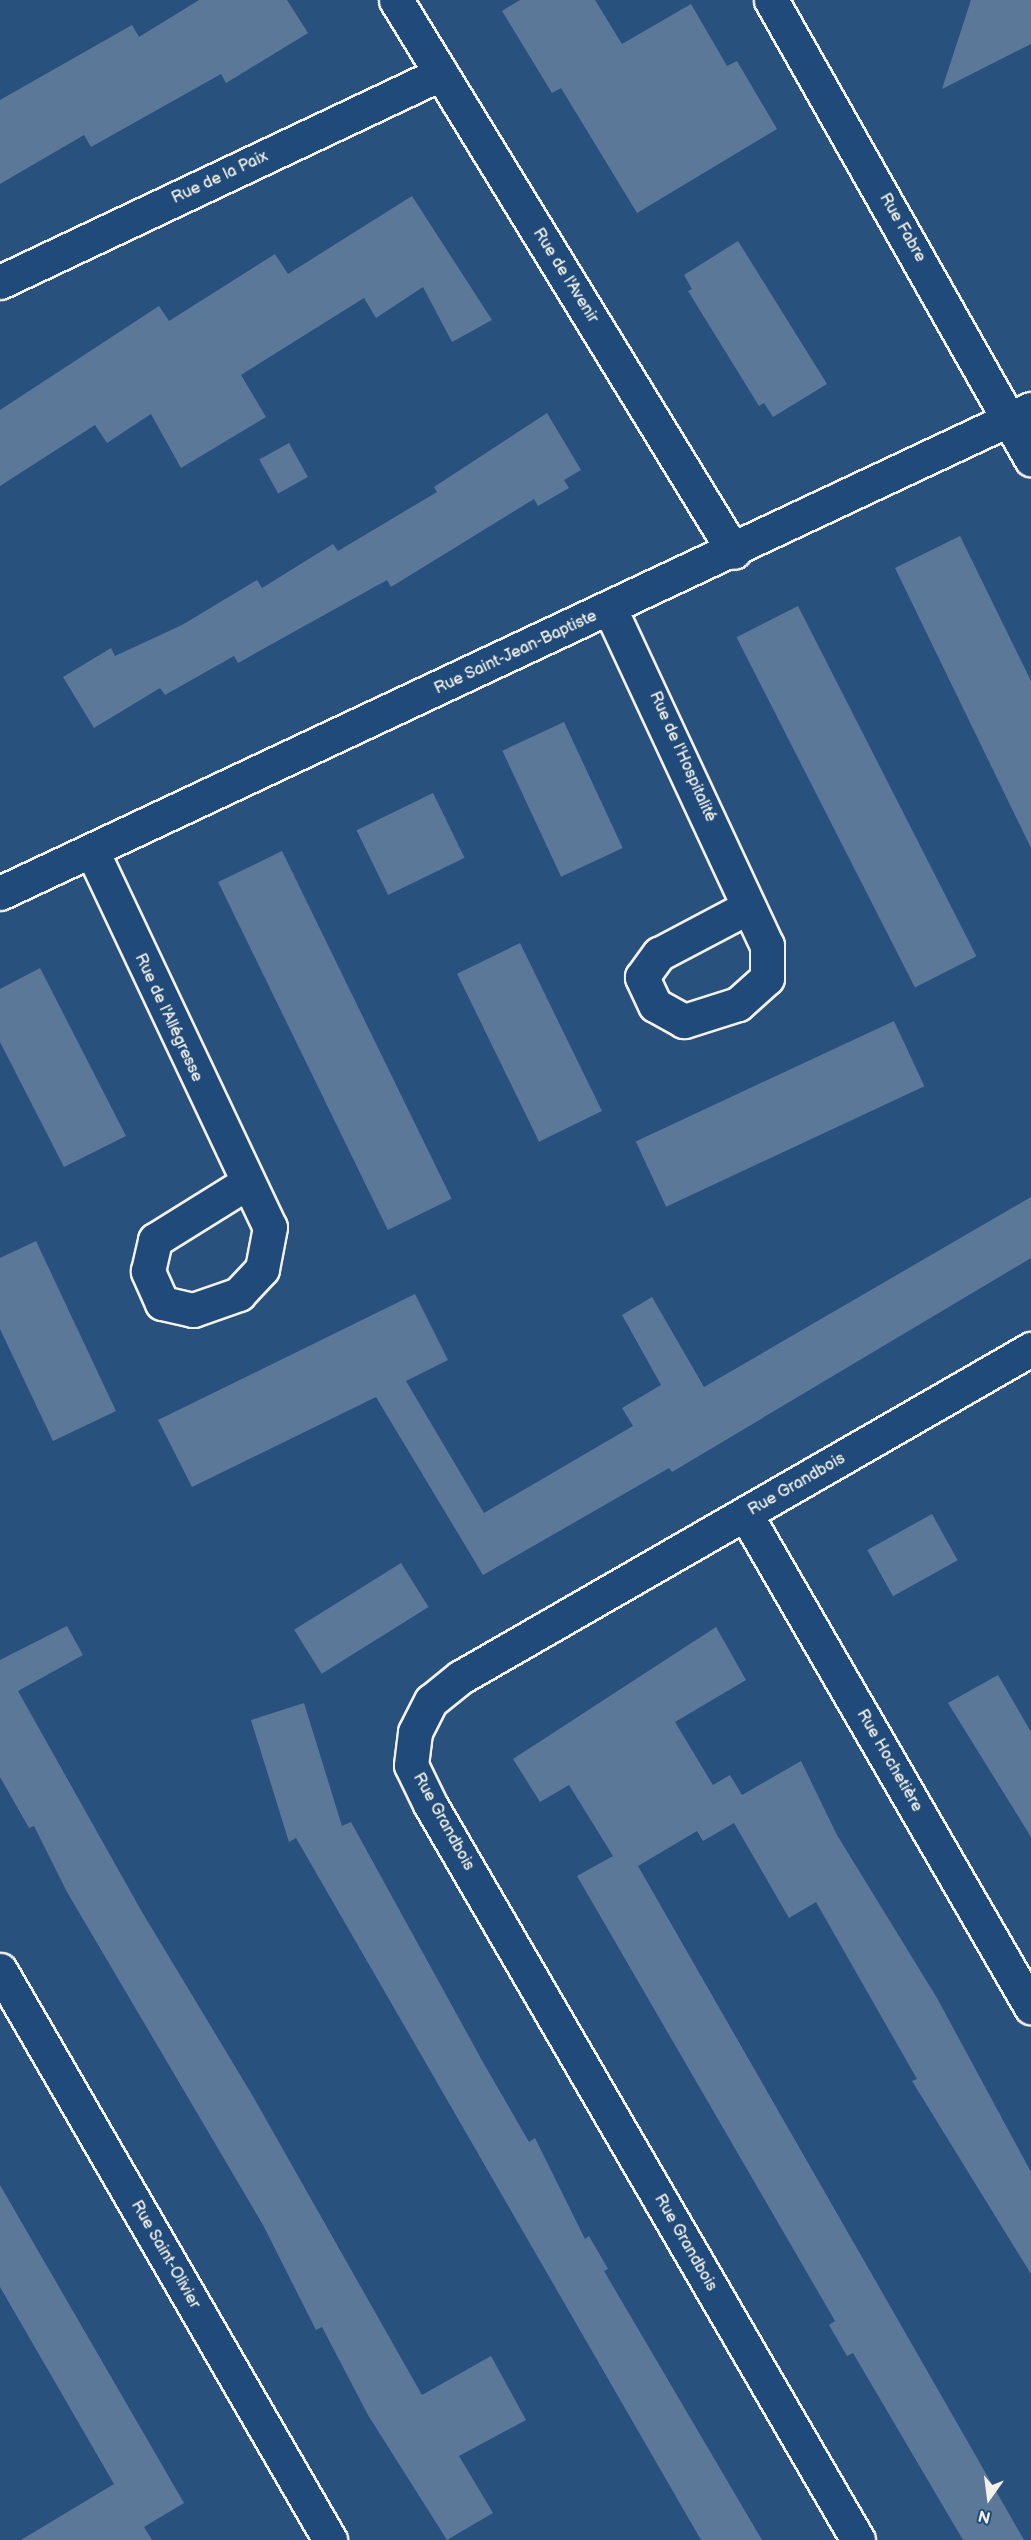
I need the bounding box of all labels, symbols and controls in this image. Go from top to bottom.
street label: Rue de la Paix [169,147,271,209]
street label: Rue Fabre [875,190,929,266]
street label: Rue de l'Avenir [528,225,602,327]
street label: Rue Saint-Jean-Baptiste [432,607,600,699]
street label: Rue de l'Hospitalité [645,689,719,825]
street label: Rue de l'Allégresse [130,951,206,1085]
street label: Rue Grandbois [745,1450,849,1520]
street label: Rue Hochetière [852,1706,926,1816]
street label: Rue Grandbois [408,1770,478,1874]
street label: Rue Grandbois [650,2191,720,2295]
street label: Rue Saint-Olivier [126,2197,204,2313]
north arrow [959,2468,1019,2528]
text: N [976,2505,993,2527]

